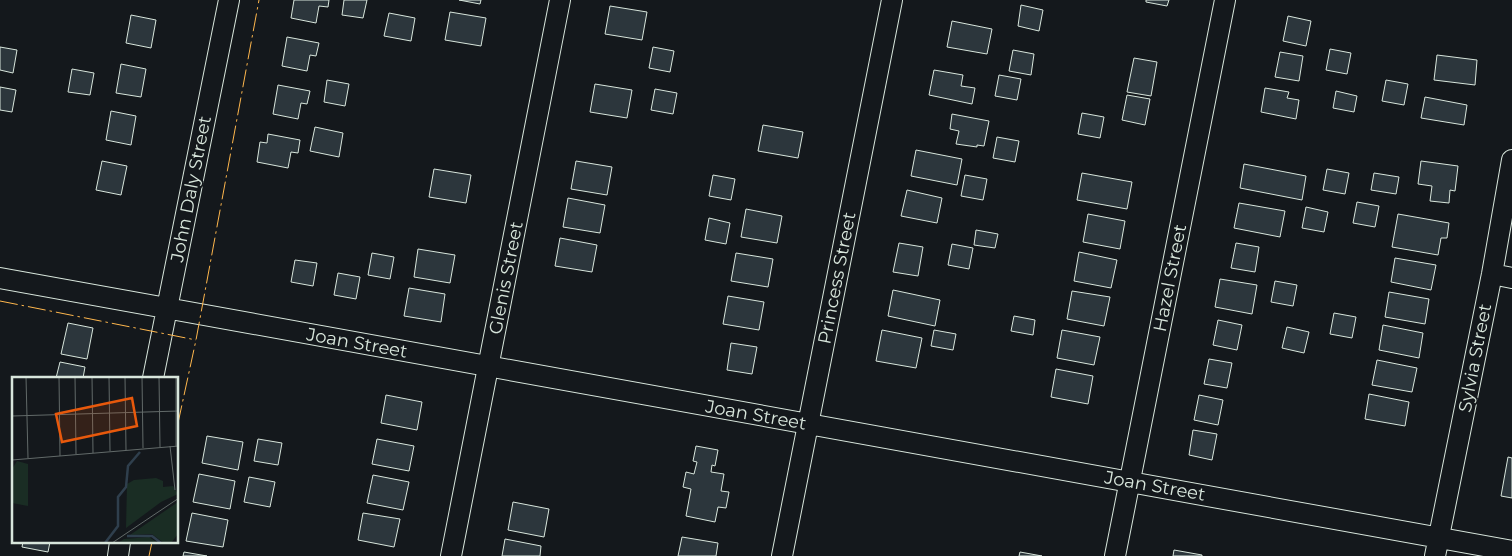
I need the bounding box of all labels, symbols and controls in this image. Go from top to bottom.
street label: John Daly Street [166,114,216,265]
street label: Princess Street [813,210,861,346]
street label: Glenis Street [484,220,528,336]
street label: Hazel Street [1149,222,1191,334]
street label: Sylvia Street [1454,302,1496,414]
street label: Joan Street [304,323,409,363]
inset map [12,377,179,544]
street label: Joan Street [703,395,808,435]
street label: Joan Street [1102,466,1207,506]

